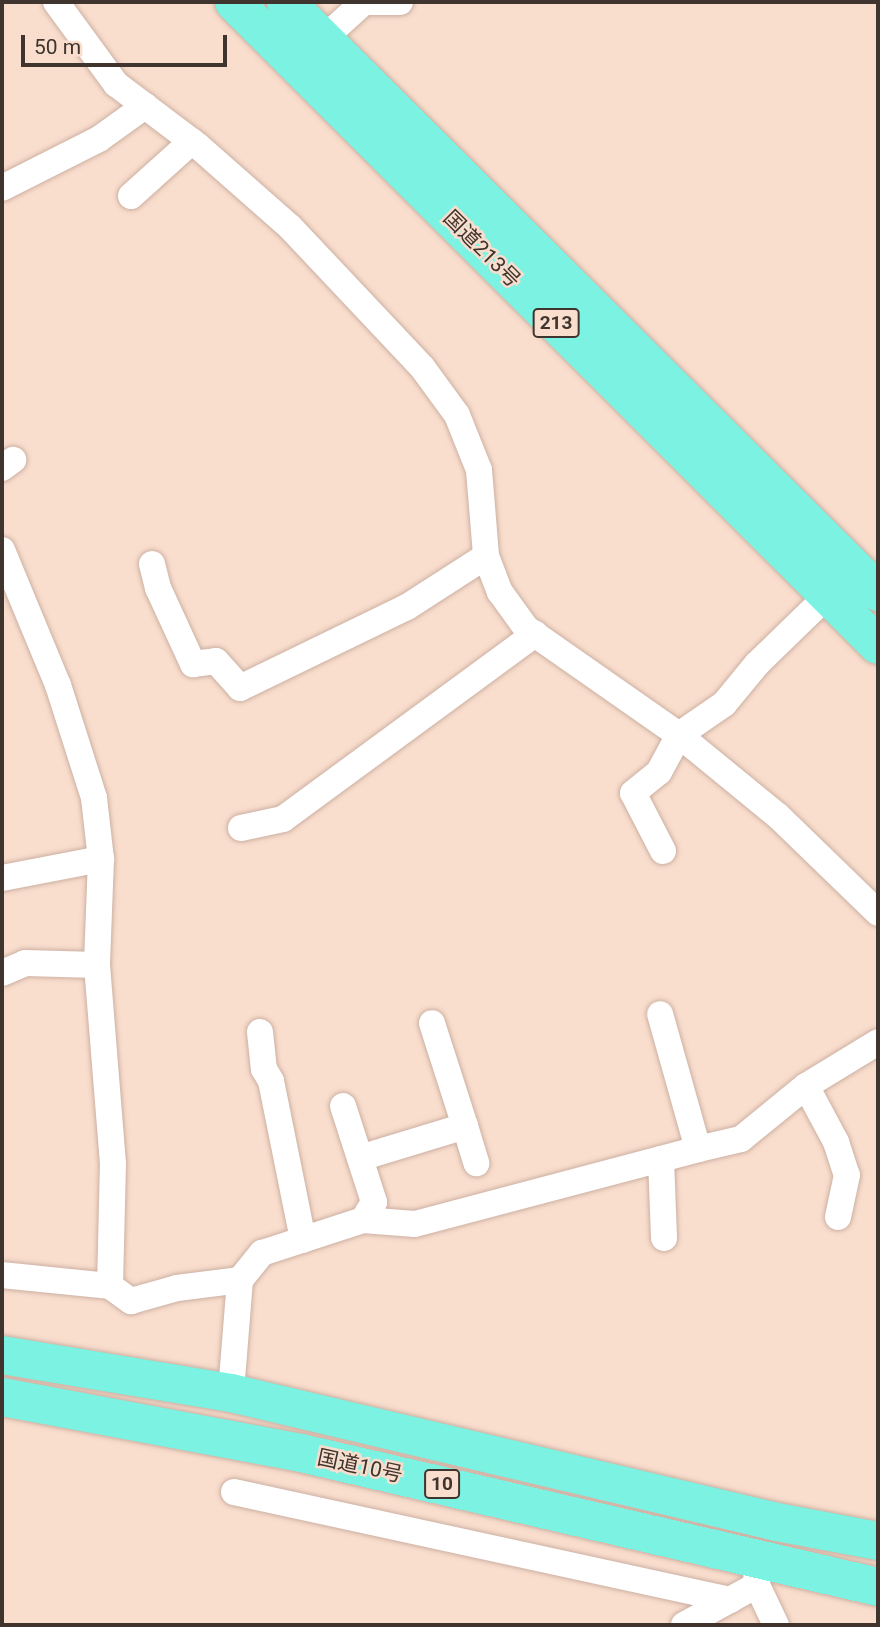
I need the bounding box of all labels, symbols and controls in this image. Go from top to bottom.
scale bar [24,21,231,65]
text: 50 m [34,35,81,59]
street label: 国道213号 [438,205,526,293]
road number: 213 [532,308,580,338]
street label: 国道10号 [315,1445,405,1487]
road number: 10 [423,1468,461,1500]

